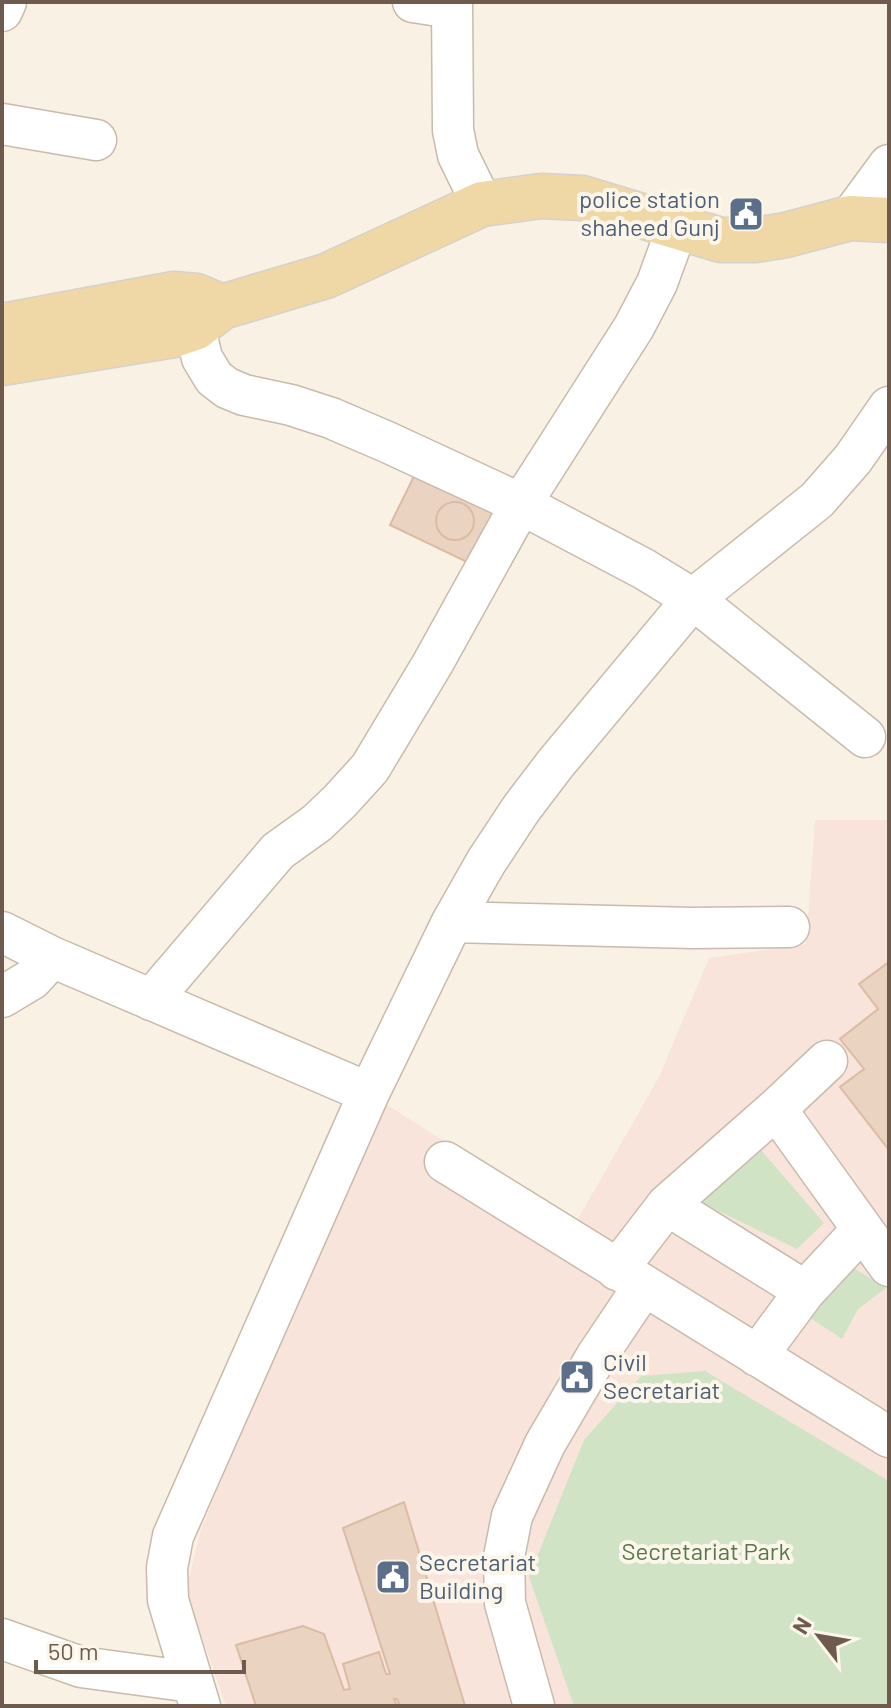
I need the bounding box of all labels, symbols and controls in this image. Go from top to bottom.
place label: police station shaheed Gunj [579,184,720,241]
public building icon: police station shaheed Gunj [727,195,765,233]
place label: Civil Secretariat [603,1347,720,1404]
public building icon: Civil Secretariat [558,1358,596,1396]
park label: Secretariat Park [621,1536,791,1565]
place label: Secretariat Building [419,1547,536,1604]
public building icon: Secretariat Building [374,1558,412,1596]
north arrow [779,1596,859,1676]
text: N [786,1612,816,1638]
scale bar [36,1624,244,1674]
text: 50 m [48,1636,99,1665]

